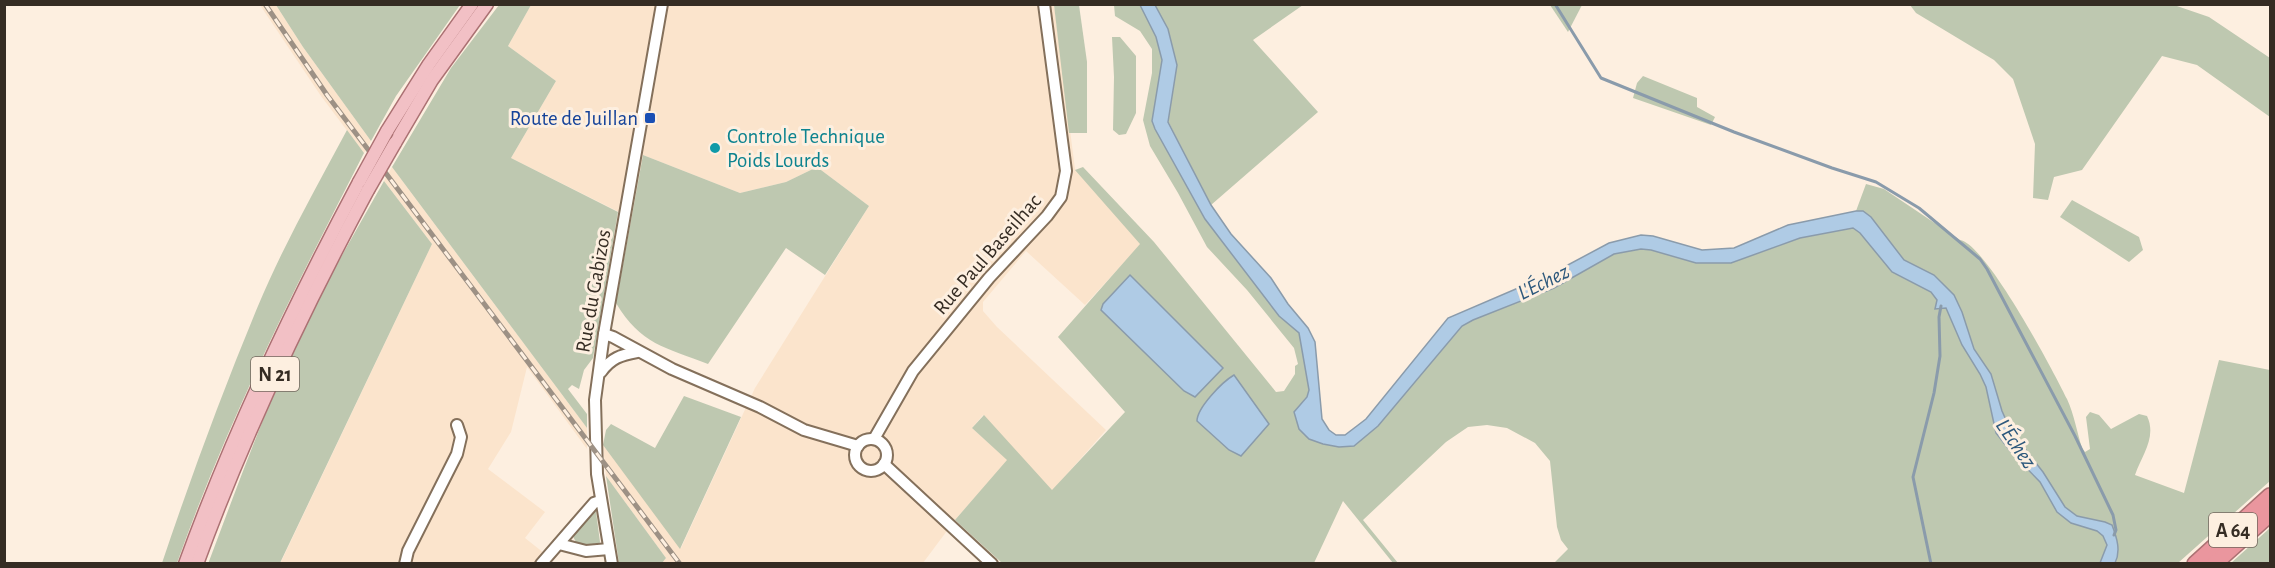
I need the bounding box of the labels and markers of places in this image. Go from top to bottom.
place label: Route de Juillan [510,108,638,129]
marker: Route de Juillan [643,111,657,125]
place label: Controle Technique Poids Lourds [727,126,885,171]
marker: Controle Technique Poids Lourds [708,141,722,155]

